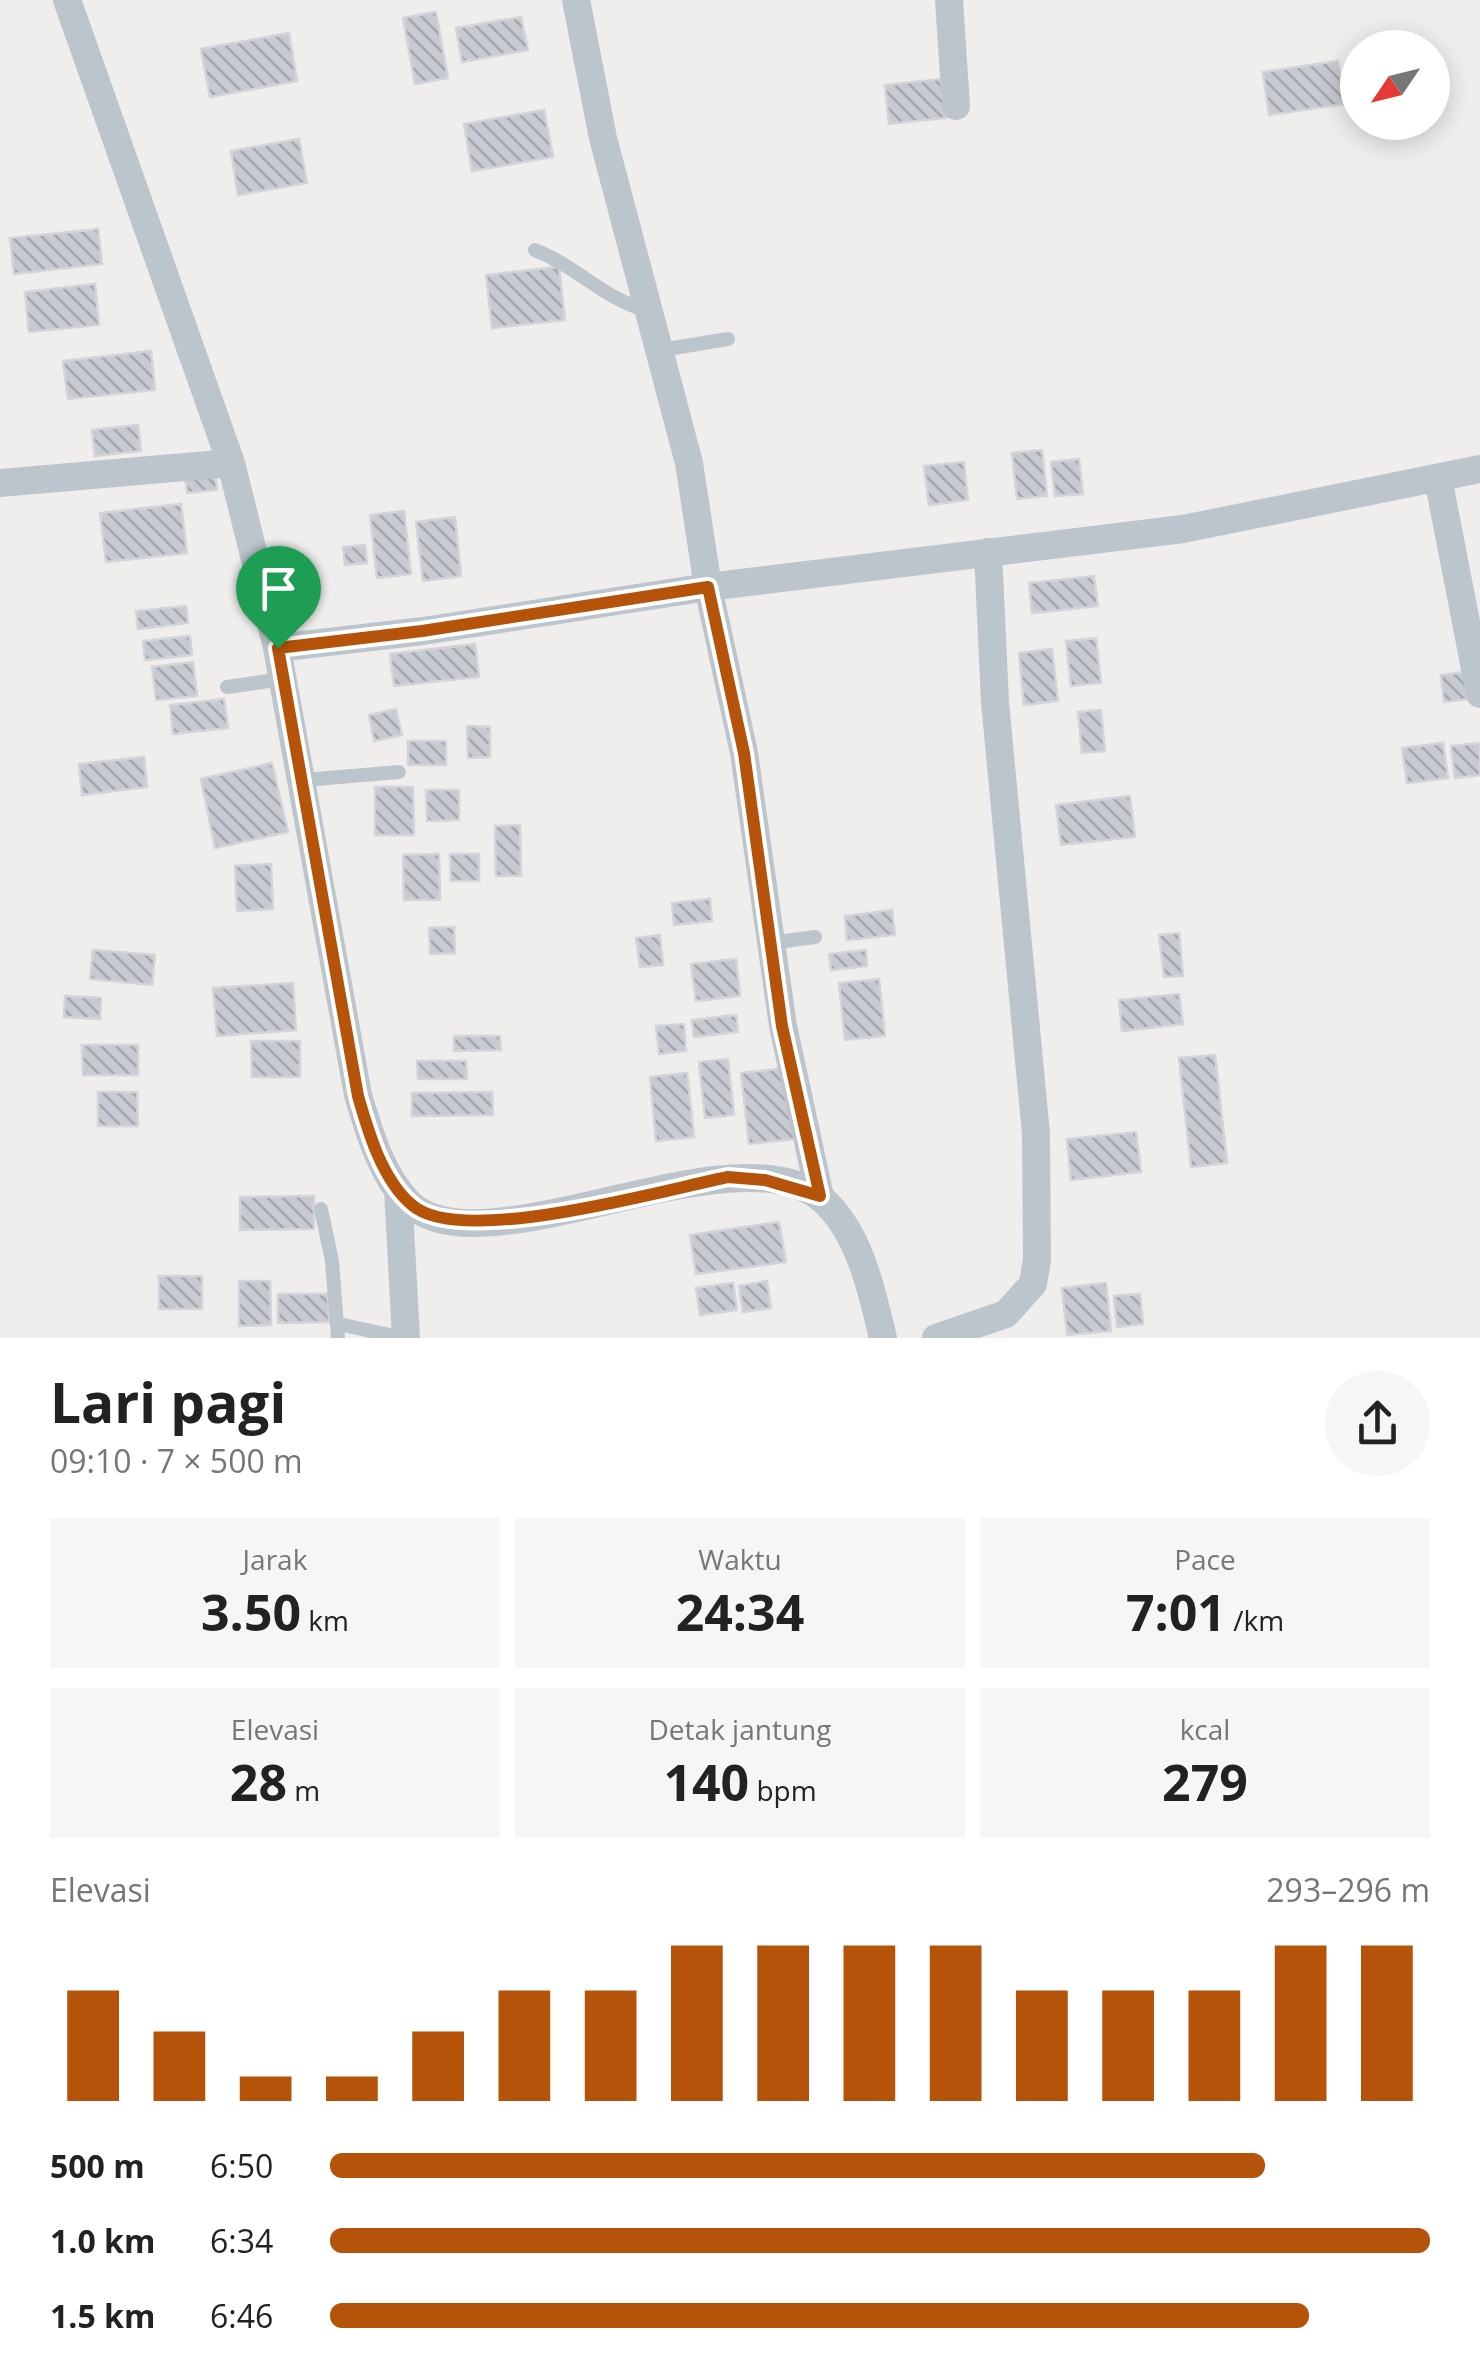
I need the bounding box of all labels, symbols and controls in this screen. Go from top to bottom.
north arrow [1340,30,1450,140]
map controls [1340,30,1450,140]
pin [236,546,321,649]
icon: arrive [251,561,306,616]
text: Lari pagi [50,1364,286,1439]
button: share [1325,1371,1430,1476]
text: 09:10 · 7 × 500 m [50,1439,303,1482]
text: Jarak [243,1540,307,1578]
text: Waktu [698,1540,782,1578]
text: Pace [1174,1540,1236,1578]
text: 3.50 [201,1578,301,1646]
text: 24:34 [676,1578,804,1646]
text: 7:01 [1126,1578,1226,1646]
text: km [301,1601,349,1639]
text: /km [1226,1601,1284,1639]
text: Elevasi [231,1710,319,1748]
text: Detak jantung [649,1710,831,1748]
text: kcal [1180,1710,1230,1748]
text: 28 [230,1748,287,1816]
text: 140 [663,1748,749,1816]
text: 279 [1162,1748,1248,1816]
text: m [287,1771,320,1809]
text: bpm [749,1771,817,1809]
text: Elevasi [50,1868,151,1911]
text: 293–296 m [1266,1868,1430,1911]
text: 500 m [50,2144,145,2187]
text: 6:50 [210,2144,273,2187]
text: 1.0 km [50,2219,155,2262]
text: 6:34 [210,2219,273,2262]
text: 1.5 km [50,2294,155,2337]
text: 6:46 [210,2294,273,2337]

